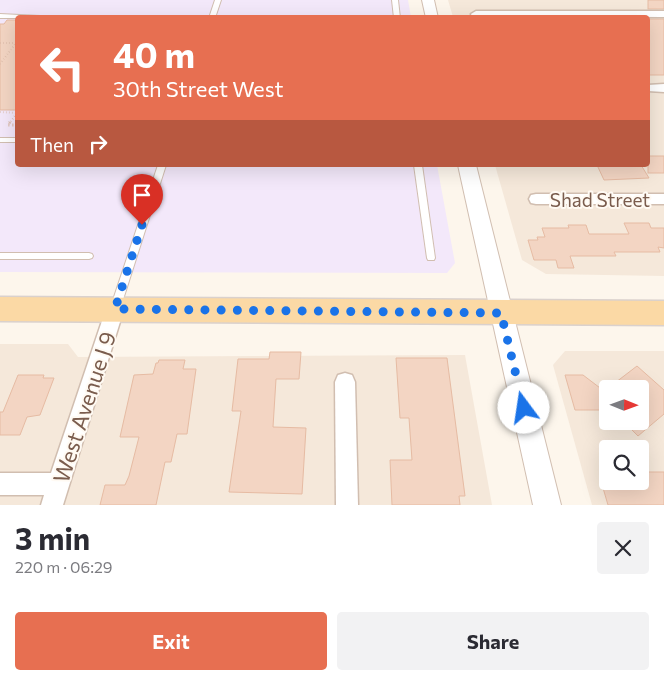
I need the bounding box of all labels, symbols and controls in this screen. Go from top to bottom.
text: 40 m [113,32,195,75]
icon: left [30,35,95,100]
text: 30th Street West [113,75,284,102]
icon: right [84,130,112,158]
text: Then [30,133,74,156]
pin [121,174,163,225]
icon: arrive [128,181,156,209]
street label: Shad Street [550,188,650,211]
street label: West Avenue J 9 [47,328,121,486]
north arrow [599,380,649,430]
map controls [599,380,649,490]
position arrow [497,381,549,433]
button: search [599,440,649,490]
text: 3 min [15,519,90,556]
button: close [597,522,649,574]
text: 220 m · 06:29 [15,557,113,576]
button: Exit [15,612,327,670]
button: Share [337,612,649,670]

